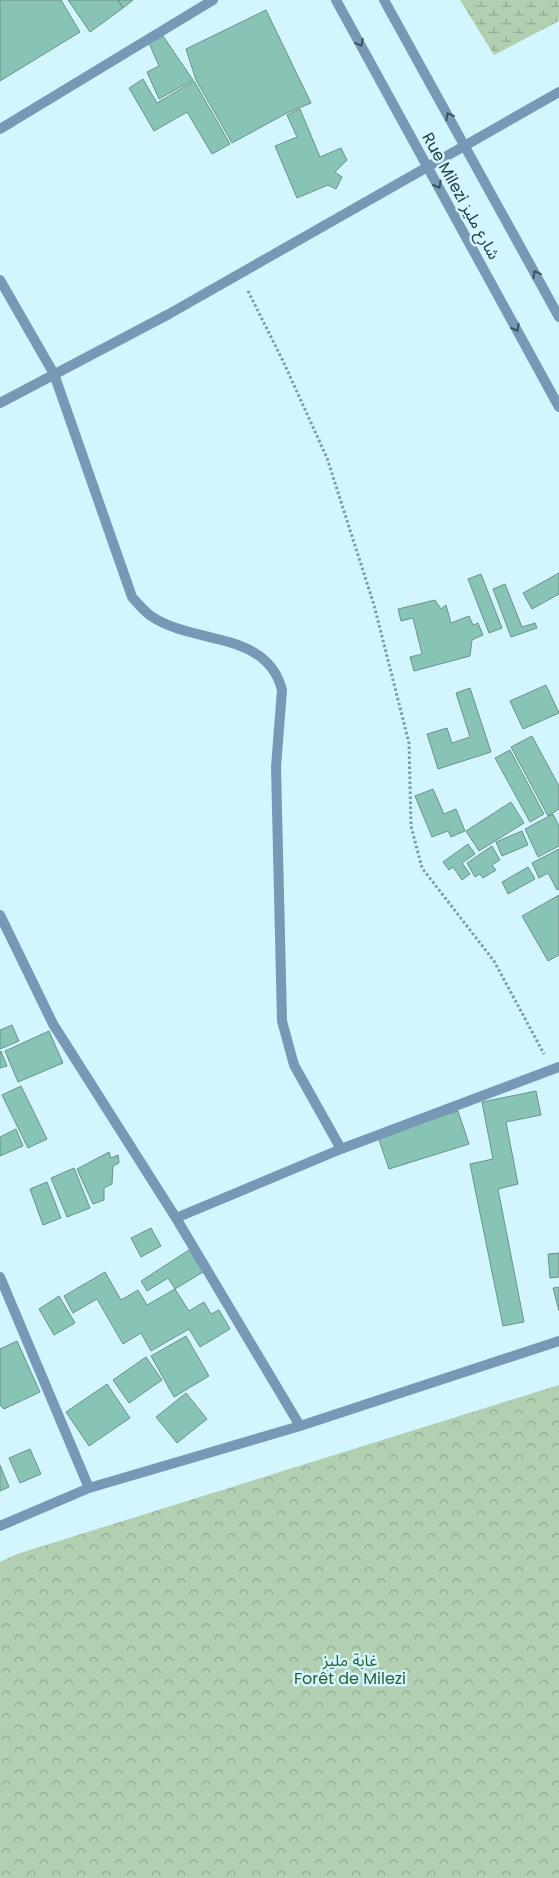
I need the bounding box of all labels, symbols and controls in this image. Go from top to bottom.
one-way arrow [353,37,363,46]
one-way arrow [445,112,455,121]
street label: Rue Milezi شارع مليز [416,128,506,264]
one-way arrow [431,180,441,189]
one-way arrow [532,270,542,279]
one-way arrow [510,322,520,331]
park label: غابة مليز Forêt de Milezi [294,1649,406,1690]

